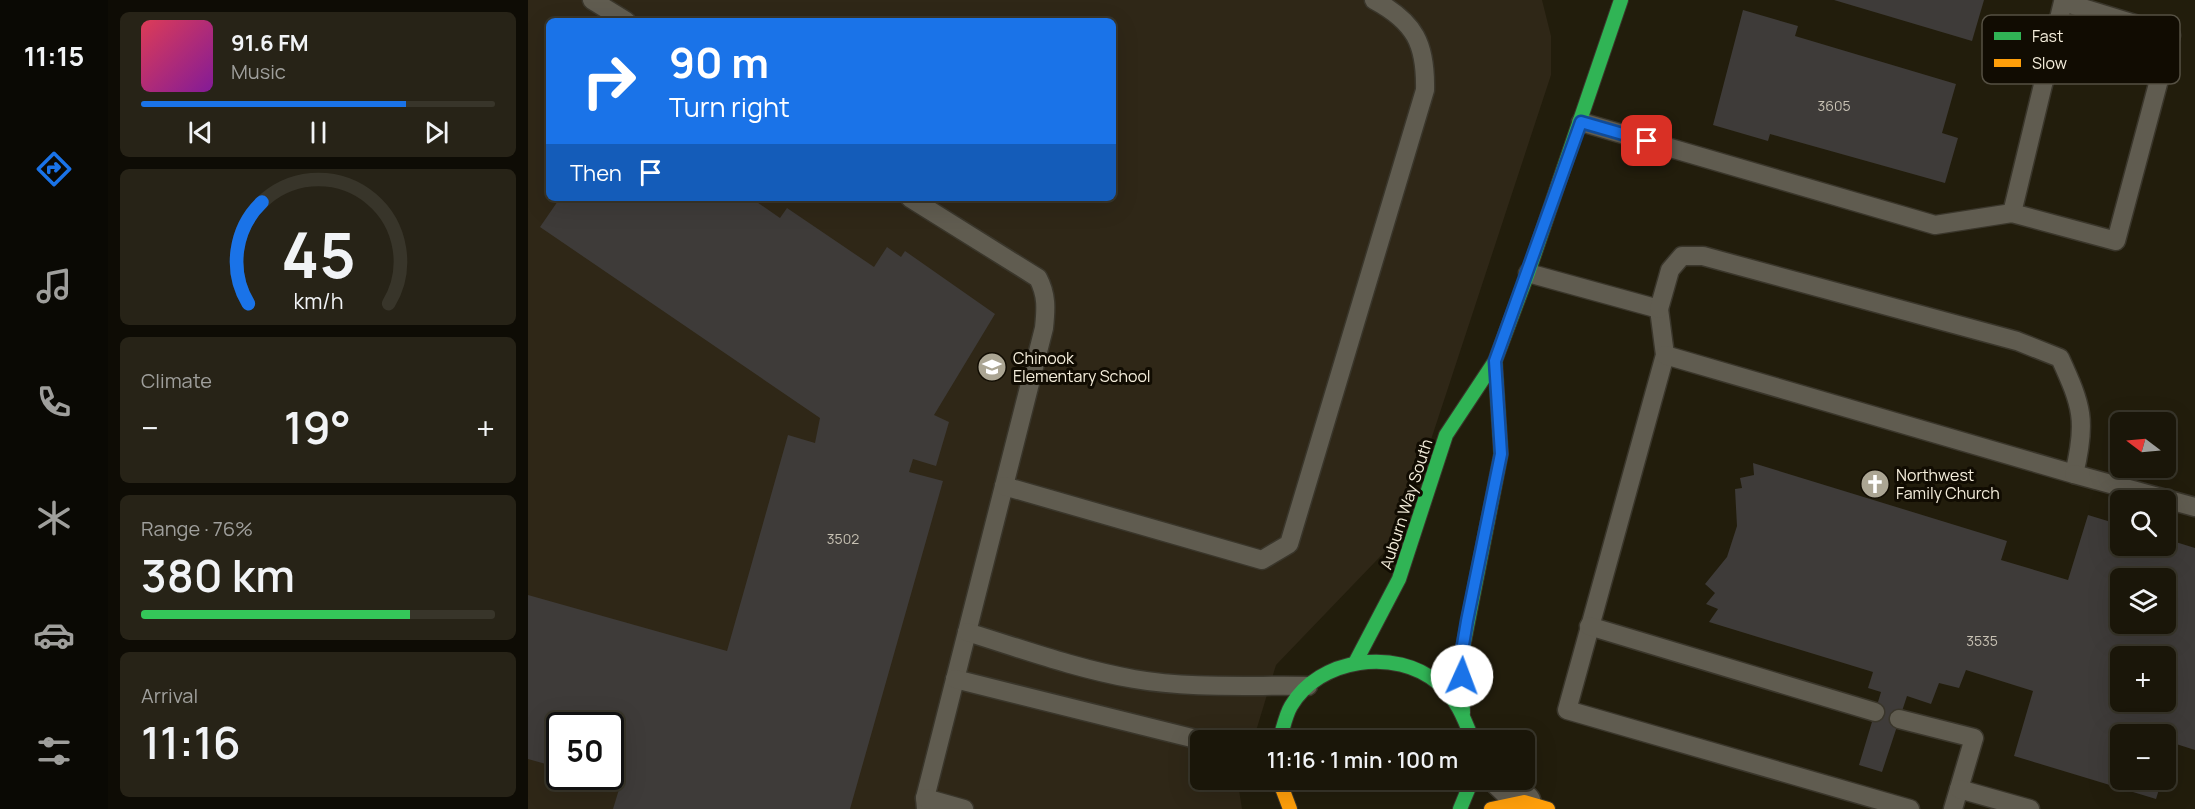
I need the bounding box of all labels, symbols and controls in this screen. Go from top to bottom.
legend [1982,15,2180,84]
text: Fast [2032,25,2063,47]
text: 91.6 FM [231,28,309,58]
text: 90 m [669,33,769,91]
text: 11:15 [24,37,84,74]
icon: right [570,42,648,120]
text: Slow [2032,52,2067,74]
text: Music [231,58,286,85]
text: Turn right [669,88,790,125]
house number: 3605 [1817,96,1851,115]
pin [1621,115,1672,166]
icon: previous [184,116,217,149]
icon: pause [302,116,335,149]
icon: next [420,116,453,149]
icon: arrive [1630,124,1663,157]
icon: directions [33,148,75,190]
icon: arrive [634,156,667,189]
text: Then [570,158,622,188]
text: 45 [281,211,355,297]
icon: music [33,265,75,307]
text: km/h [293,287,343,316]
place label: Chinook Elementary School [1013,347,1151,387]
school or university icon: Chinook Elementary School [976,351,1008,383]
text: Climate [141,367,212,394]
icon: phone [33,381,75,423]
text: 19° [284,396,351,458]
text: − [141,405,159,450]
text: + [476,405,495,450]
north arrow [2110,412,2176,478]
map controls [2110,412,2176,790]
street label: Auburn Way South [1375,436,1437,572]
place label: Northwest Family Church [1896,464,2000,504]
church icon: Northwest Family Church [1859,468,1891,500]
button: search [2110,490,2176,556]
icon: climate [33,497,75,539]
text: Range · 76% [141,515,253,542]
house number: 3502 [827,529,859,548]
text: 380 km [141,544,295,606]
button: layers [2110,568,2176,634]
icon: car [33,614,75,656]
house number: 3535 [1966,631,1998,650]
position arrow [1430,644,1494,708]
button: + [2110,646,2176,712]
text: Arrival [141,682,198,709]
text: 11:16 [141,711,241,773]
speed limit sign: 50 [546,712,624,790]
button: − [2110,724,2176,790]
icon: filters [33,730,75,772]
text: 11:16 · 1 min · 100 m [1267,745,1458,775]

